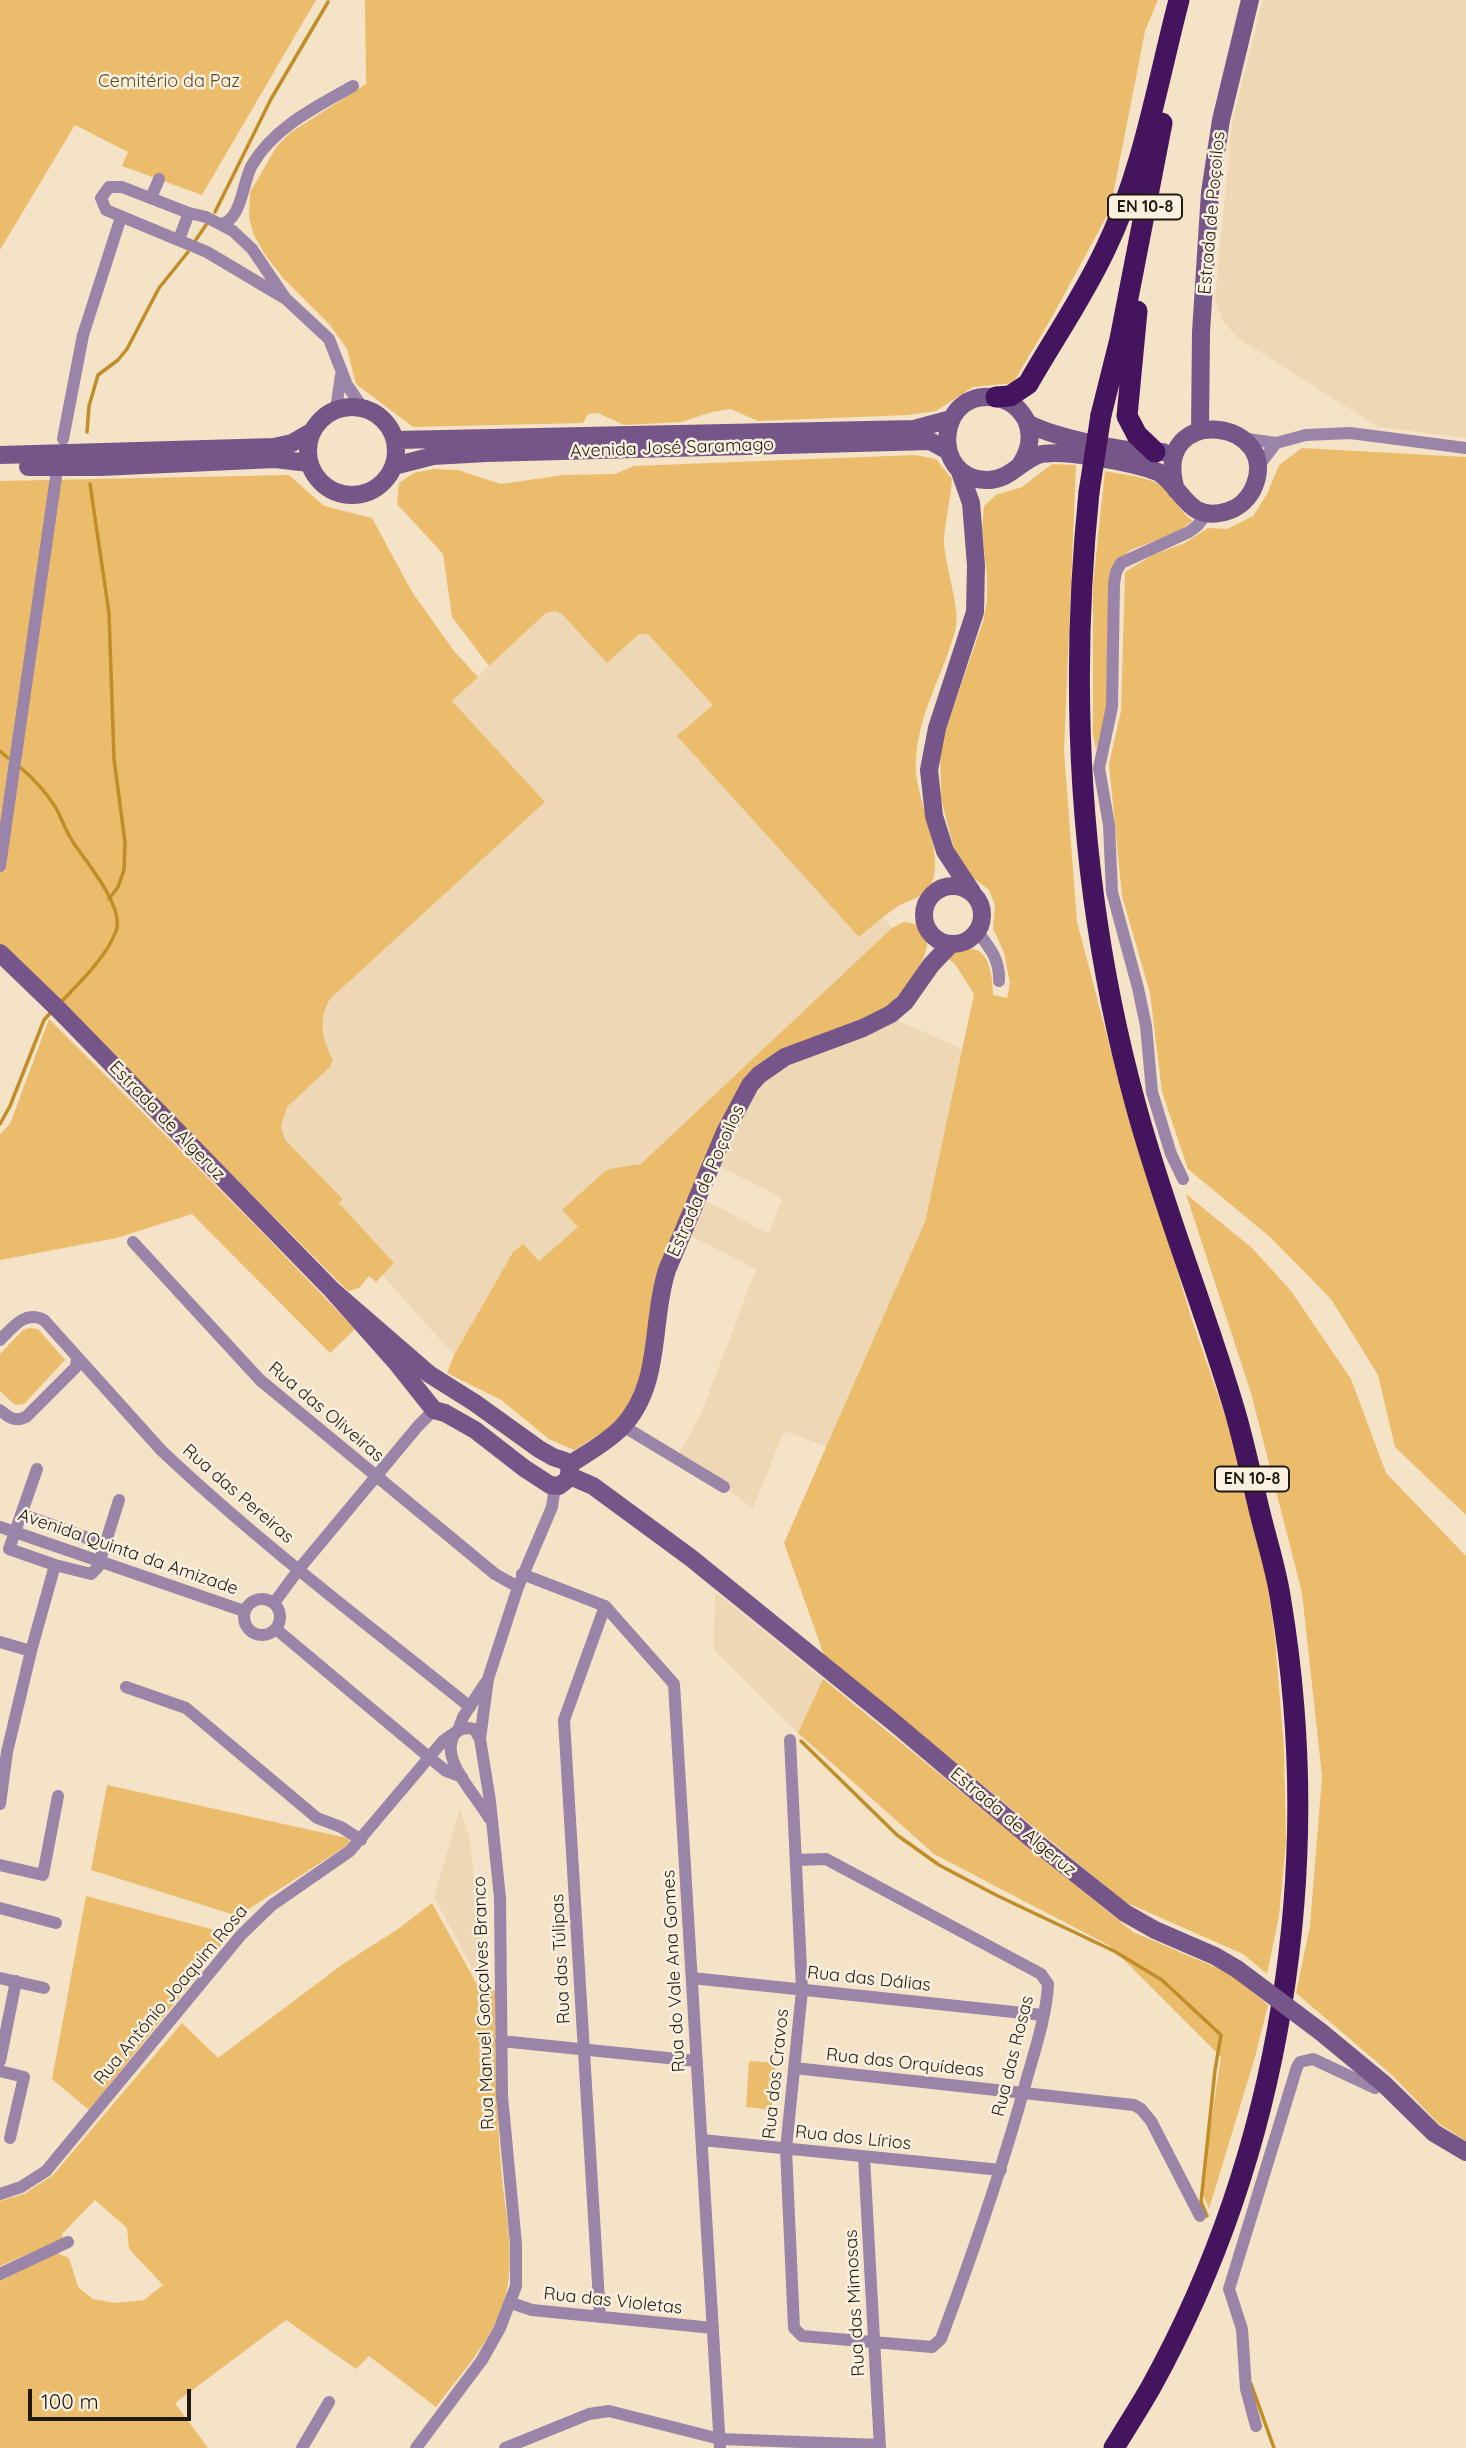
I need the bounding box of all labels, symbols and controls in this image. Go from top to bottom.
park label: Cemitério da Paz [98,71,240,93]
street label: Estrada de Poçoilos [1194,130,1230,296]
road number: EN 10-8 [1108,195,1182,220]
street label: Avenida José Saramago [570,434,774,462]
street label: Estrada de Algeruz [105,1057,229,1185]
street label: Estrada de Poçoilos [663,1102,749,1260]
street label: Rua das Oliveiras [264,1357,388,1467]
street label: Rua das Pereiras [178,1440,298,1548]
road number: EN 10-8 [1215,1466,1289,1492]
street label: Avenida Quinta da Amizade [15,1504,241,1600]
street label: Estrada de Algeruz [946,1763,1080,1881]
street label: Rua do Vale Ana Gomes [658,1869,690,2073]
street label: Rua Manuel Gonçalves Branco [469,1876,499,2130]
street label: Rua das Túlipas [547,1893,575,2025]
street label: Rua António Joaquim Rosa [90,1901,252,2089]
street label: Rua das Dálias [806,1962,932,1996]
street label: Rua das Rosas [988,1993,1038,2119]
street label: Rua dos Cravos [758,2008,794,2140]
street label: Rua das Orquídeas [825,2044,985,2082]
street label: Rua dos Lírios [794,2121,912,2155]
street label: Rua das Mimosas [840,2229,870,2377]
street label: Rua das Violetas [543,2283,683,2319]
scale bar [32,2374,194,2418]
text: 100 m [41,2388,99,2414]

